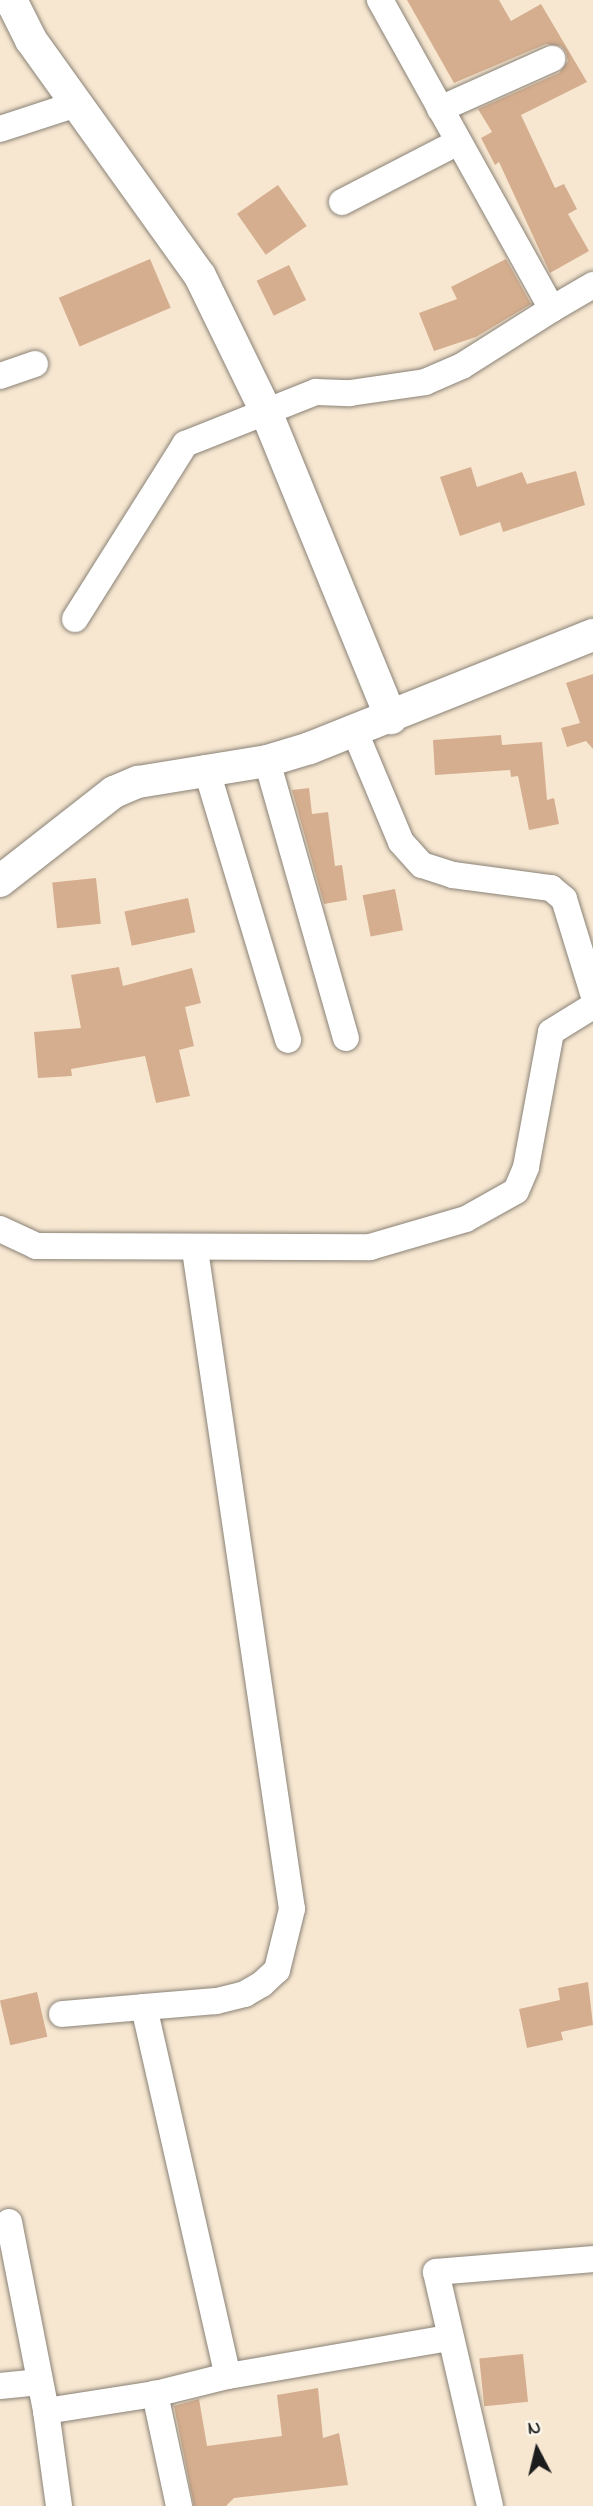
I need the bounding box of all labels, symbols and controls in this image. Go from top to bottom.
text: N [526,2414,542,2443]
north arrow [502,2415,572,2485]

